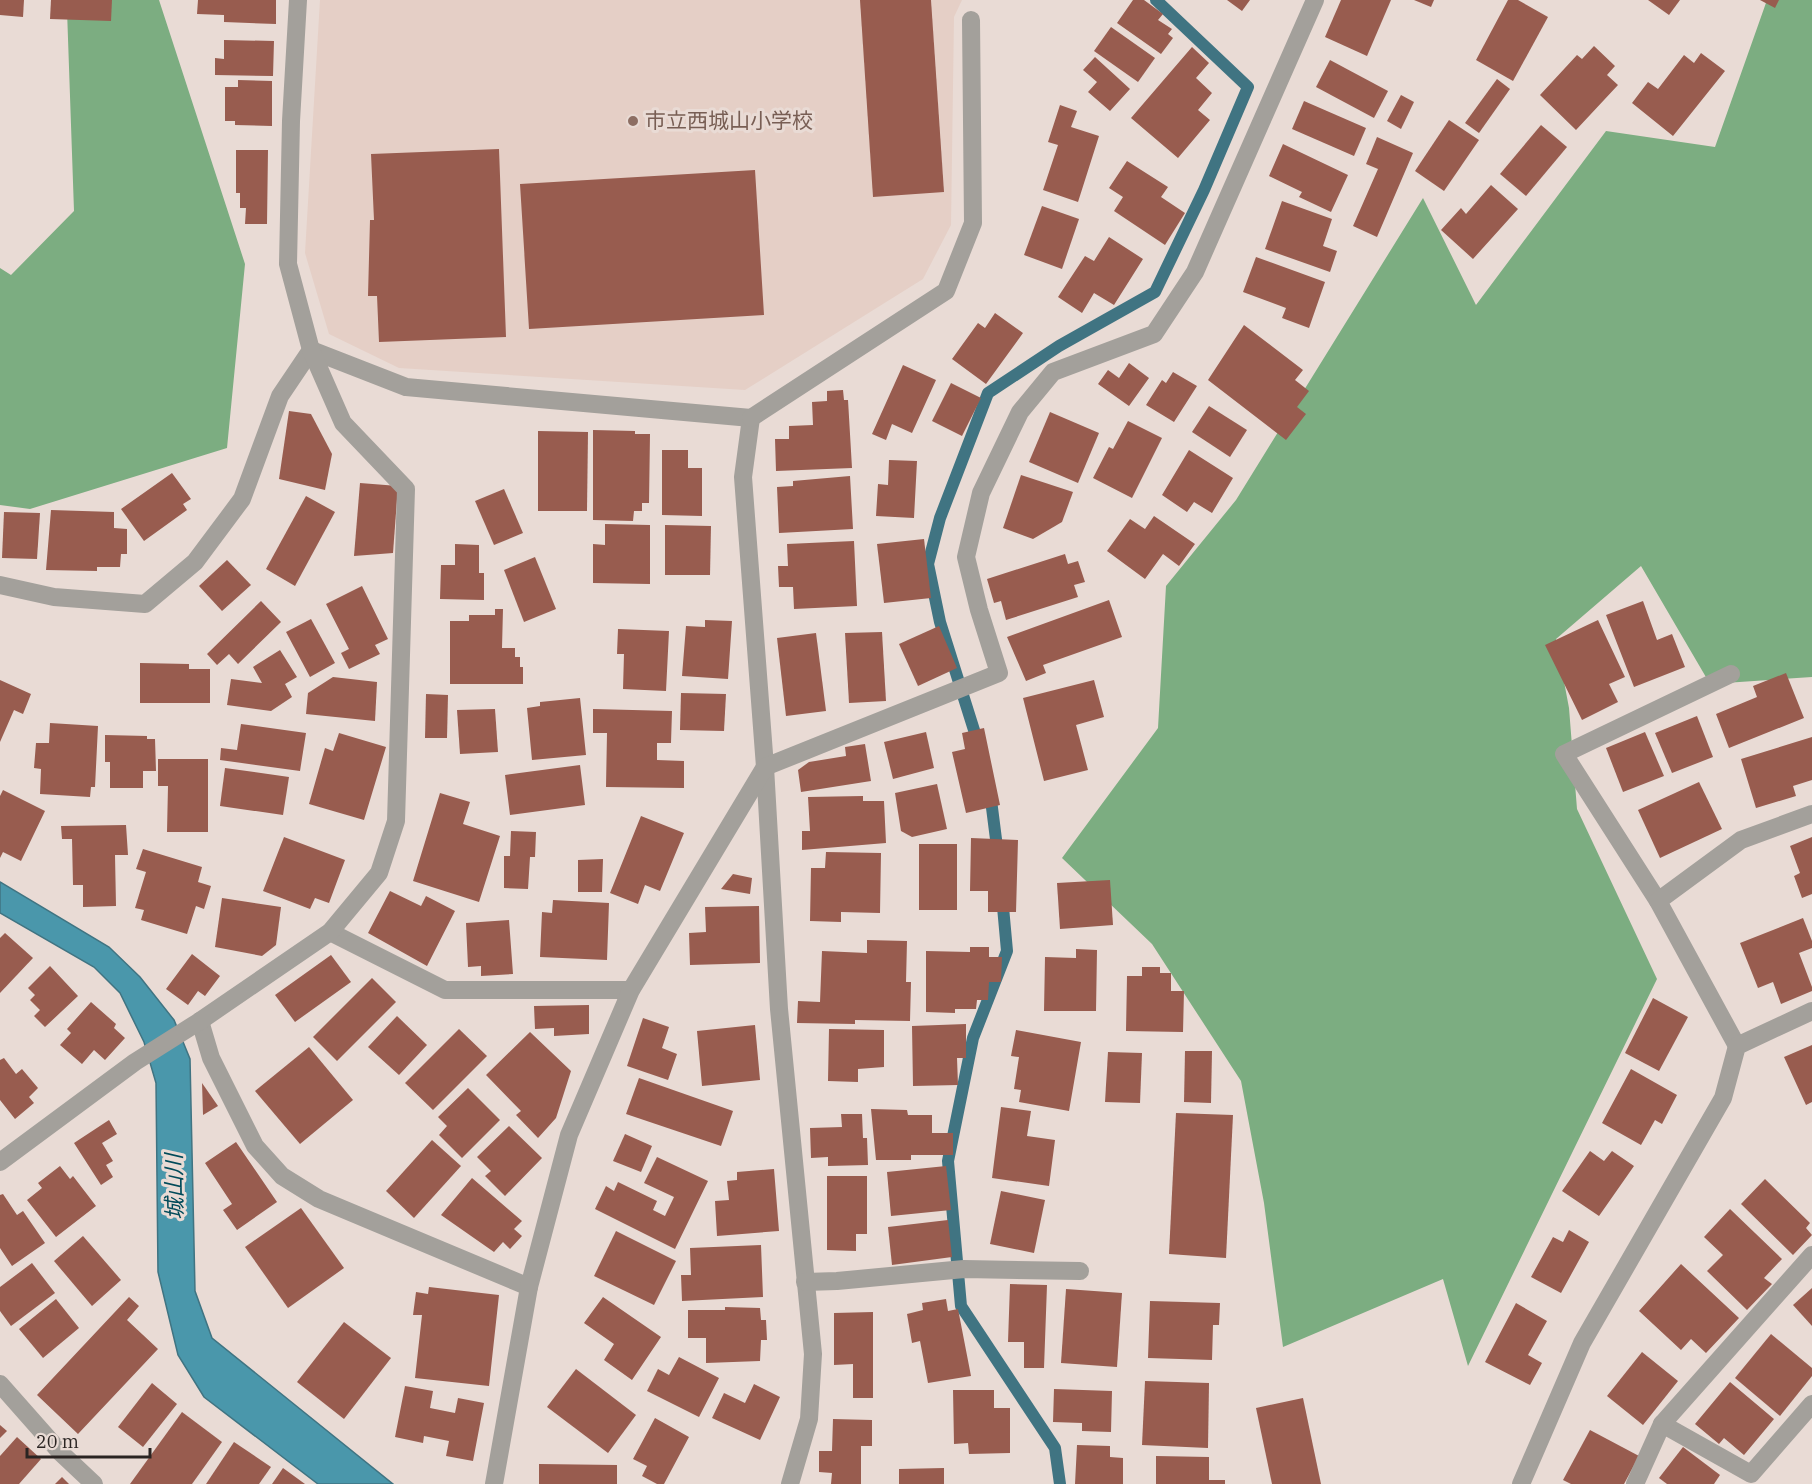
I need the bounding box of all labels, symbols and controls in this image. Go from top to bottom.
place label: 市立西城山小学校 [645,106,813,134]
marker: 市立西城山小学校 [626,114,640,128]
water label: 城山川 [158,1152,189,1220]
scale bar [27,1421,150,1459]
text: 20 m [36,1430,79,1453]

